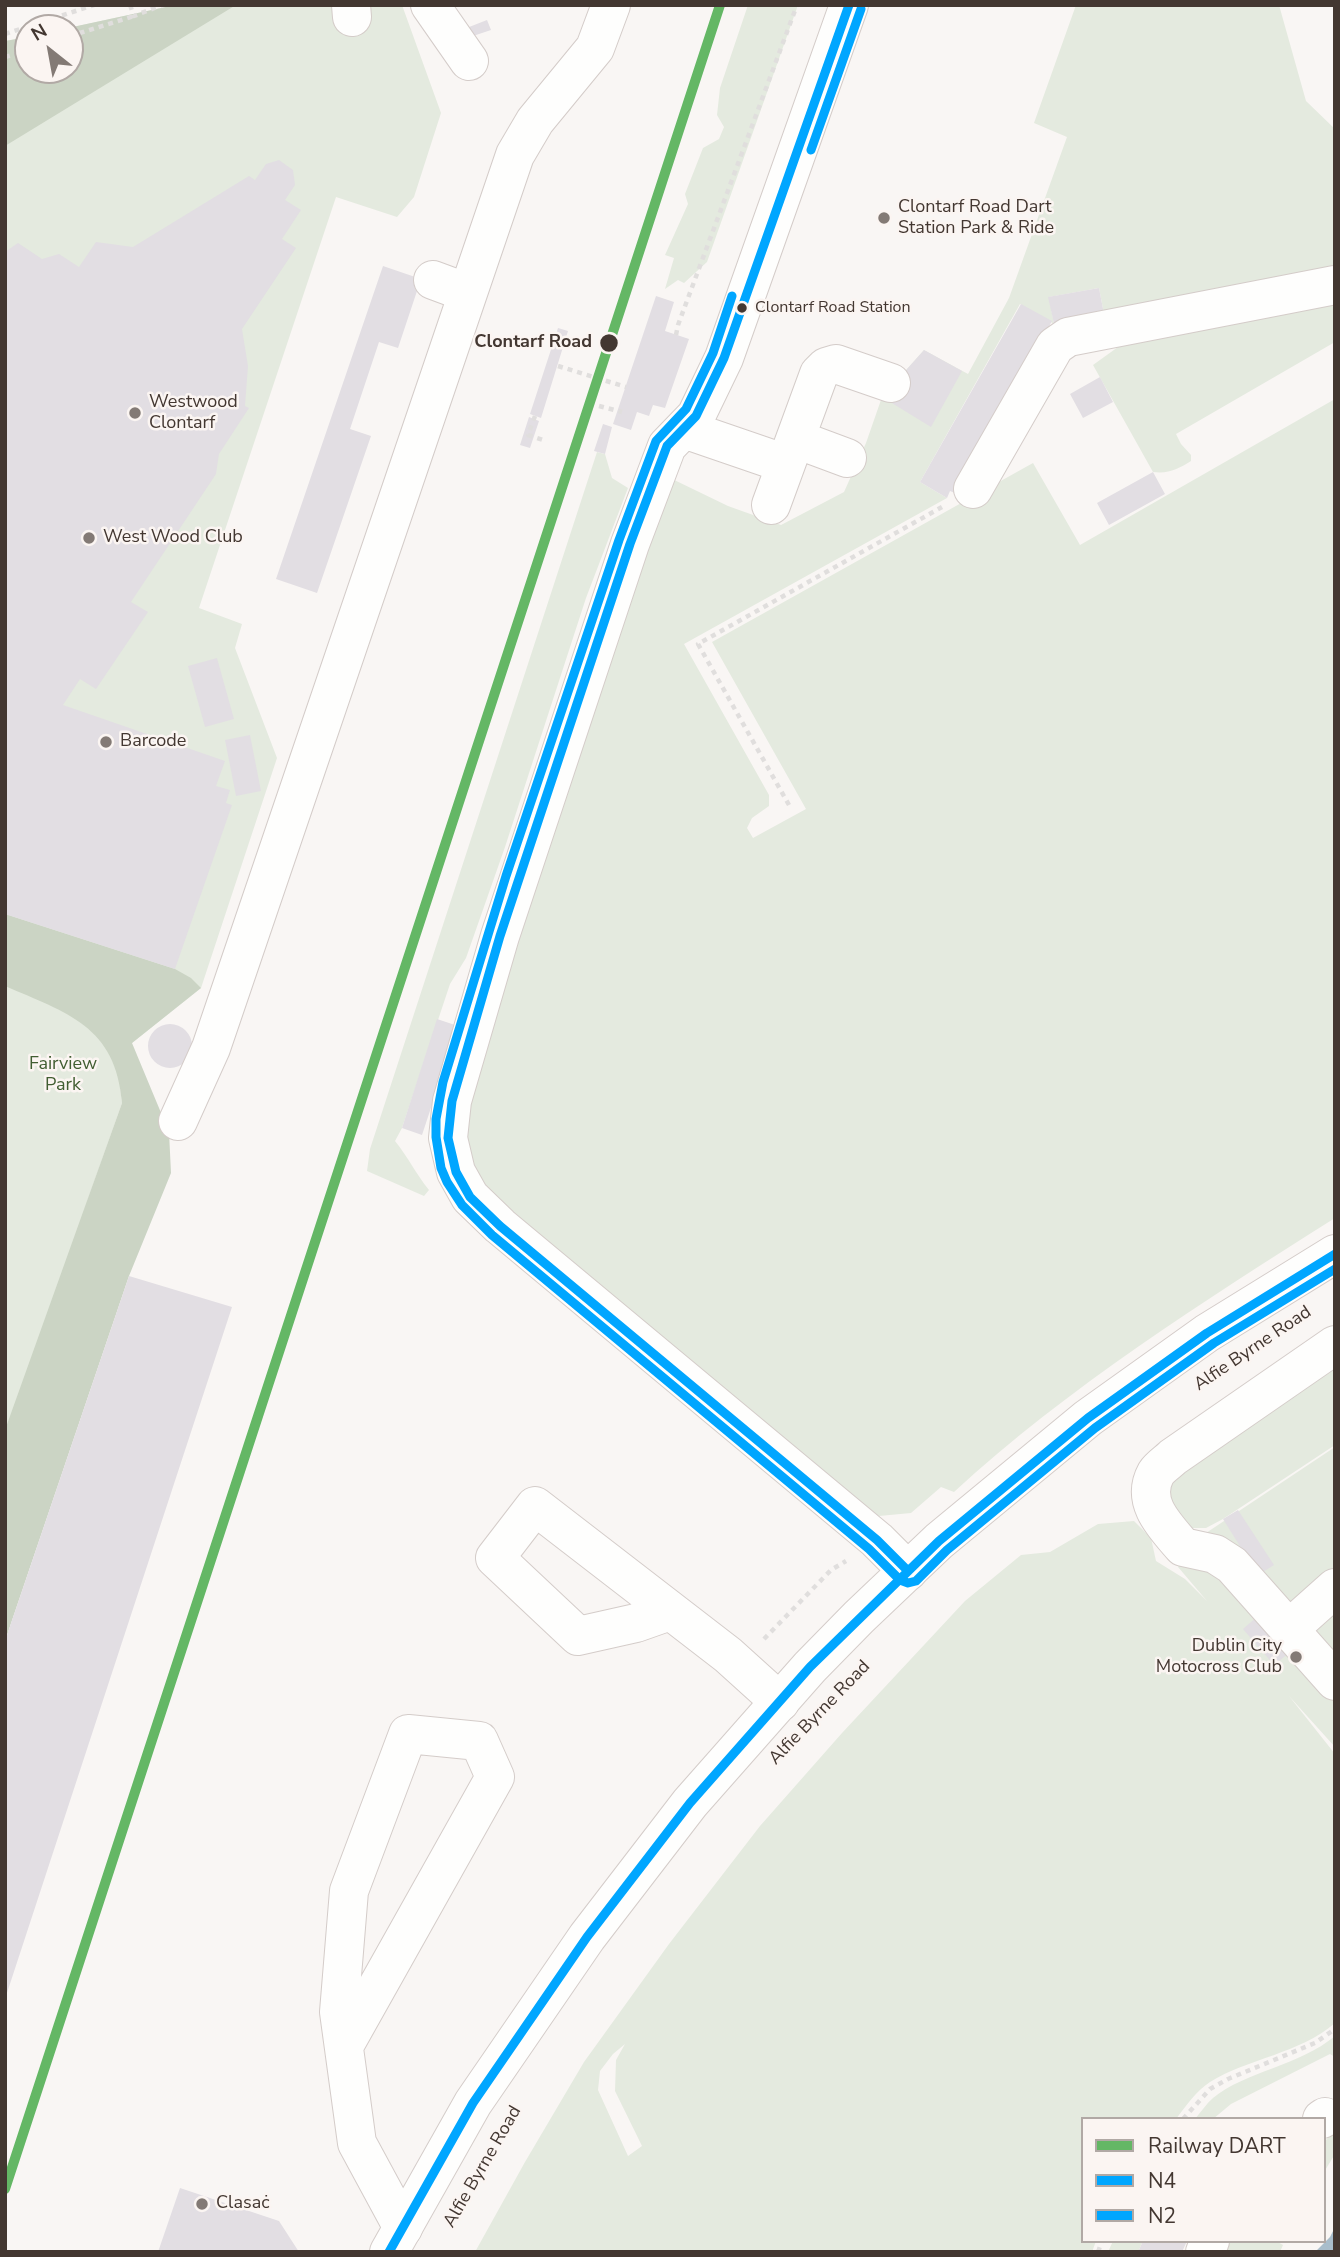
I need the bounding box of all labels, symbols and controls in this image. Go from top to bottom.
north arrow [14,14,84,84]
text: N [26,18,52,48]
place label: Clontarf Road Dart Station Park & Ride [898,197,1054,240]
marker: Clontarf Road Dart Station Park & Ride [876,210,892,226]
place label: Clontarf Road Station [755,298,911,318]
marker: Clontarf Road Station [735,301,749,315]
place label: Clontarf Road [474,332,592,354]
marker: Clontarf Road [598,332,620,354]
place label: Westwood Clontarf [149,392,238,434]
marker: Westwood Clontarf [127,405,143,421]
place label: West Wood Club [103,527,243,549]
marker: West Wood Club [81,530,97,546]
place label: Barcode [120,731,186,753]
marker: Barcode [98,734,114,750]
park label: Fairview Park [29,1054,97,1096]
street label: Alfie Byrne Road [1190,1302,1316,1396]
place label: Dublin City Motocross Club [1156,1636,1282,1678]
marker: Dublin City Motocross Club [1288,1649,1304,1665]
street label: Alfie Byrne Road [765,1656,875,1770]
street label: Alfie Byrne Road [439,2102,527,2232]
legend [1081,2117,1326,2243]
text: Railway DART [1148,2132,1286,2160]
text: N4 [1148,2167,1176,2195]
place label: Clasaċ [216,2193,270,2215]
marker: Clasaċ [194,2196,210,2212]
text: N2 [1148,2202,1176,2230]

